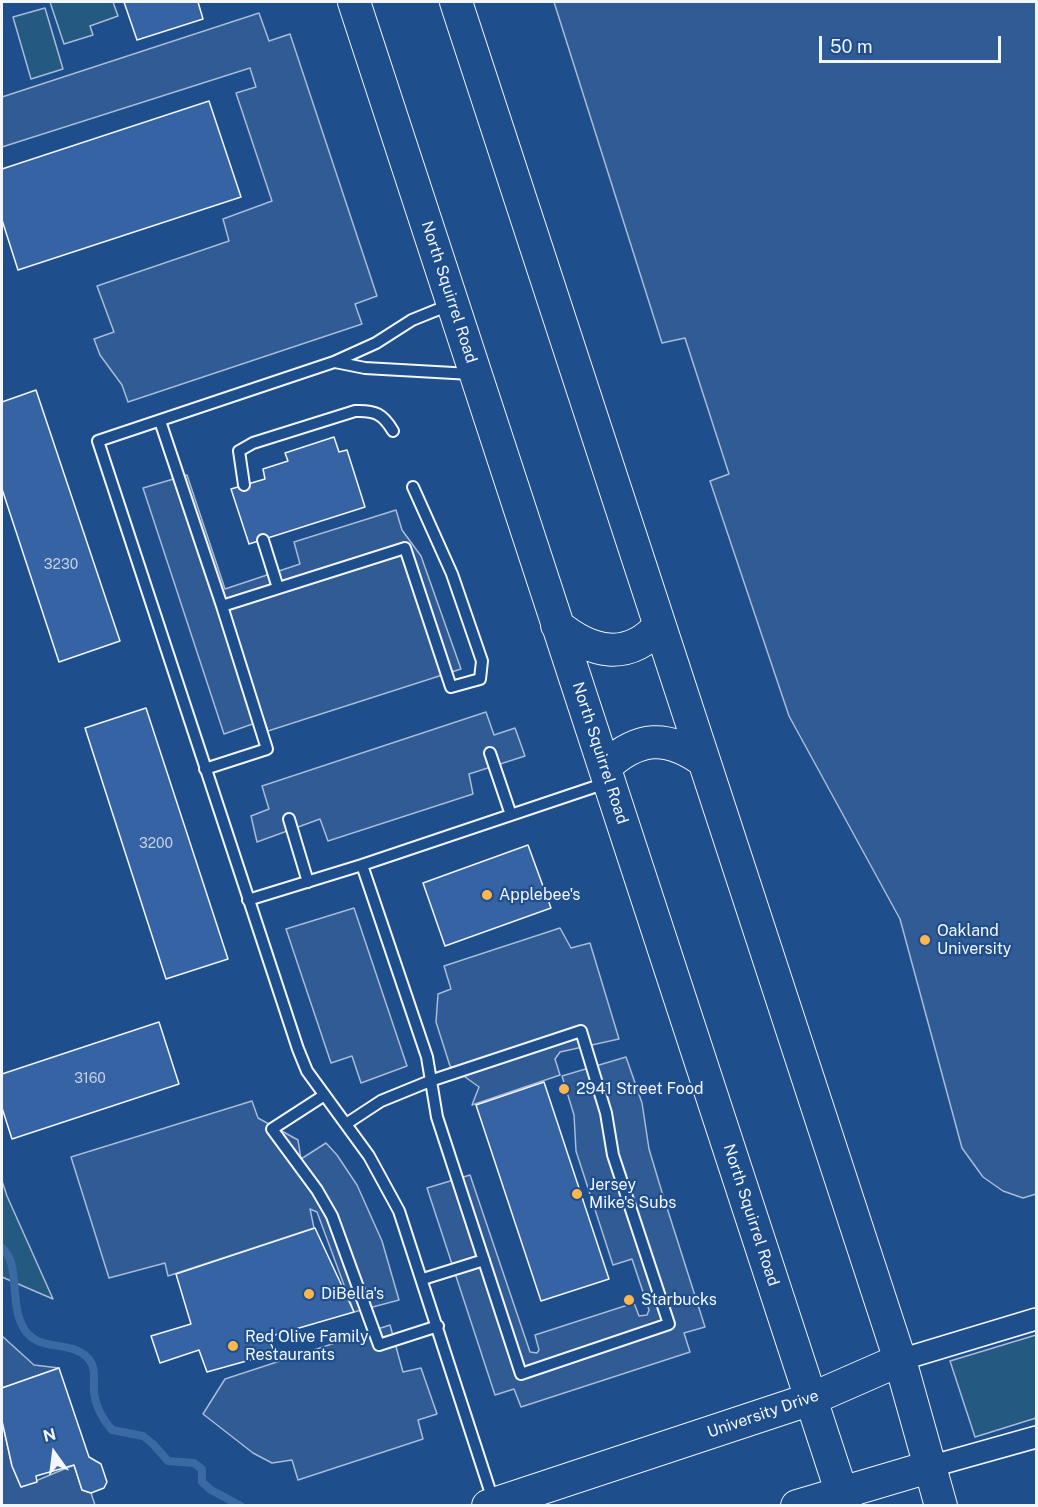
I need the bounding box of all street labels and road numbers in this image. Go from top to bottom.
street label: North Squirrel Road [417,219,481,365]
street label: North Squirrel Road [568,680,632,826]
street label: North Squirrel Road [719,1142,783,1288]
street label: University Drive [705,1386,821,1442]

